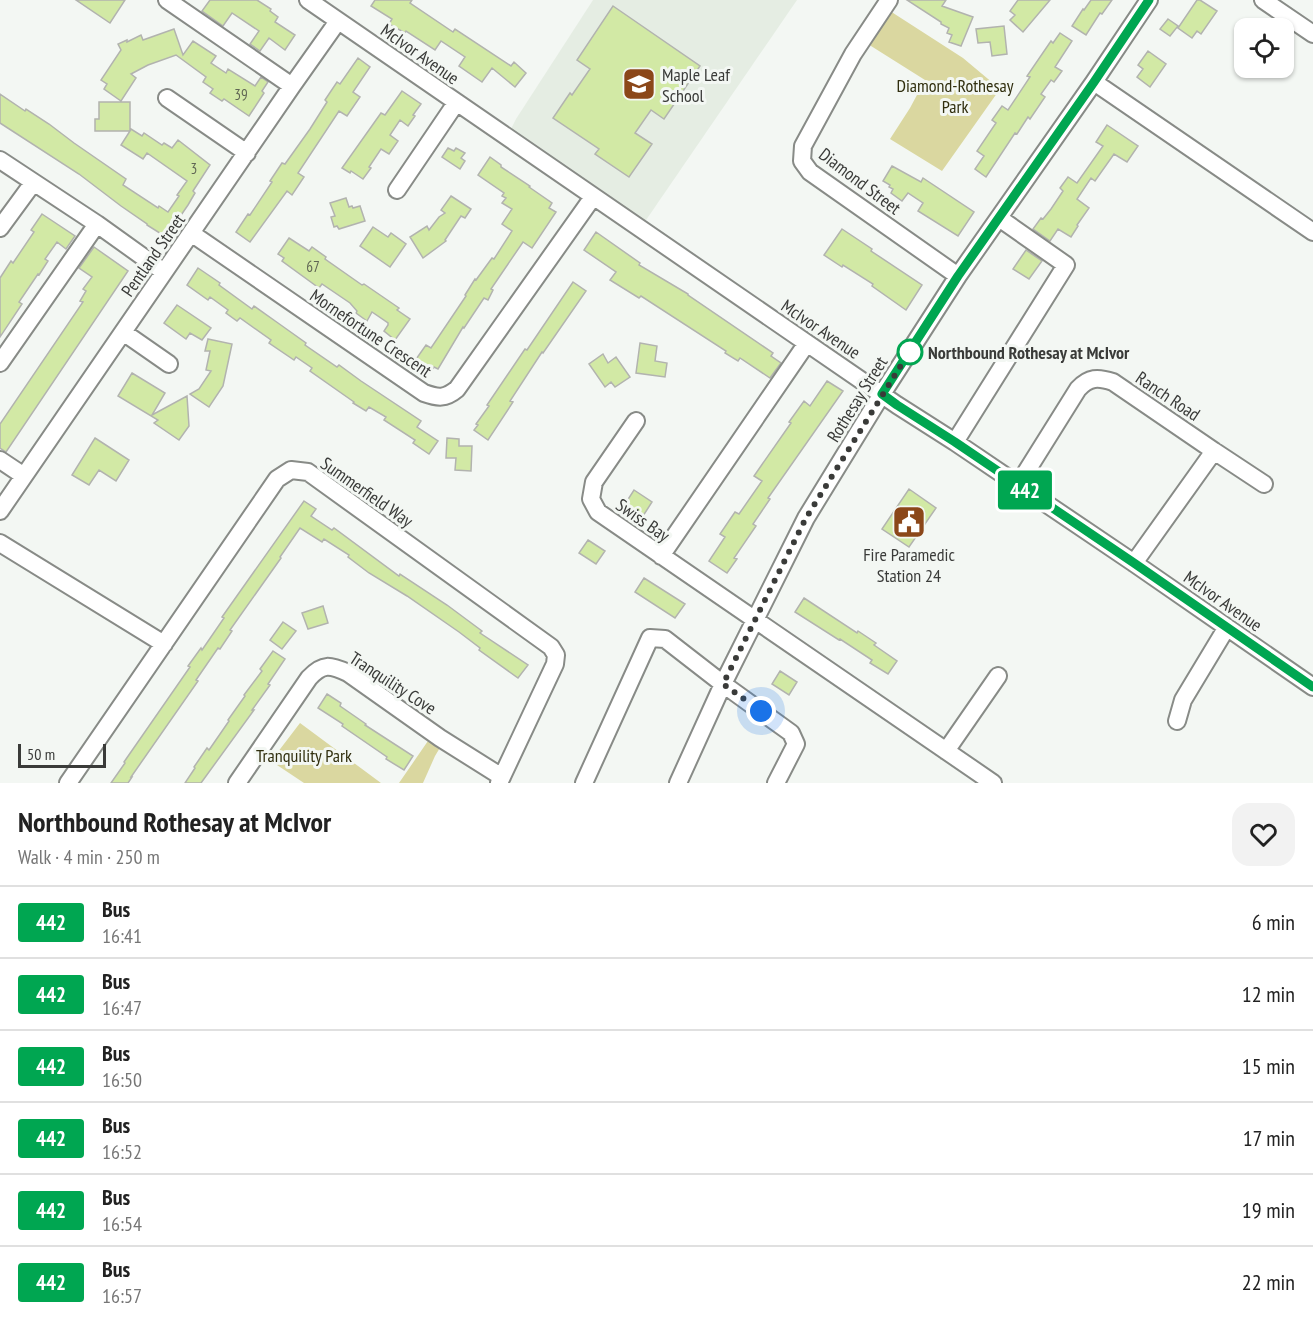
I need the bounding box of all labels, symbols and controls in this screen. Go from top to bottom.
map controls [1234,18,1294,78]
button: locate [1234,18,1294,78]
street label: McIvor Avenue [376,19,464,89]
place label: Maple Leaf School [662,63,731,107]
school or university icon: Maple Leaf School [621,66,657,102]
park label: Diamond-Rothesay Park [896,74,1014,118]
house number: 39 [234,85,248,104]
street label: Diamond Street [814,143,906,219]
house number: 3 [191,159,197,178]
street label: Pentland Street [116,209,190,301]
house number: 67 [306,257,320,276]
street label: Mornefortune Crescent [306,284,436,382]
street label: McIvor Avenue [777,294,865,364]
marker: Northbound Rothesay at McIvor [897,339,923,365]
place label: Northbound Rothesay at McIvor [928,341,1130,364]
street label: Rothesay Street [822,352,892,446]
street label: Ranch Road [1131,366,1205,426]
street label: Summerfield Way [316,452,418,532]
line badge: 442 [990,470,1060,510]
text: 442 [1010,477,1040,504]
street label: Swiss Bay [612,493,675,547]
public building icon: Fire Paramedic Station 24 [891,504,927,540]
place label: Fire Paramedic Station 24 [863,543,955,587]
street label: McIvor Avenue [1179,566,1267,636]
street label: Tranquility Cove [345,646,441,720]
your location [746,696,776,726]
scale bar [18,741,106,768]
text: 50 m [27,744,55,764]
park label: Tranquility Park [256,744,352,767]
text: Northbound Rothesay at McIvor [18,803,331,840]
button: heart [1232,803,1295,866]
text: Walk · 4 min · 250 m [18,844,160,870]
text: Bus [102,895,130,923]
text: 6 min [1252,908,1295,936]
text: 442 [36,909,66,936]
text: 16:41 [102,923,142,949]
text: Bus [102,967,130,995]
text: 12 min [1242,980,1295,1008]
text: 442 [36,981,66,1008]
text: 16:47 [102,995,142,1021]
text: Bus [102,1039,130,1067]
text: 15 min [1242,1052,1295,1080]
text: 442 [36,1053,66,1080]
text: 16:50 [102,1067,142,1093]
text: Bus [102,1111,130,1139]
text: 17 min [1243,1124,1295,1152]
text: 442 [36,1125,66,1152]
text: 16:52 [102,1139,142,1165]
text: Bus [102,1183,130,1211]
text: 19 min [1242,1196,1295,1224]
text: 442 [36,1197,66,1224]
text: 16:54 [102,1211,142,1237]
text: Bus [102,1255,130,1283]
text: 22 min [1242,1268,1295,1296]
text: 442 [36,1269,66,1296]
text: 16:57 [102,1283,142,1309]

